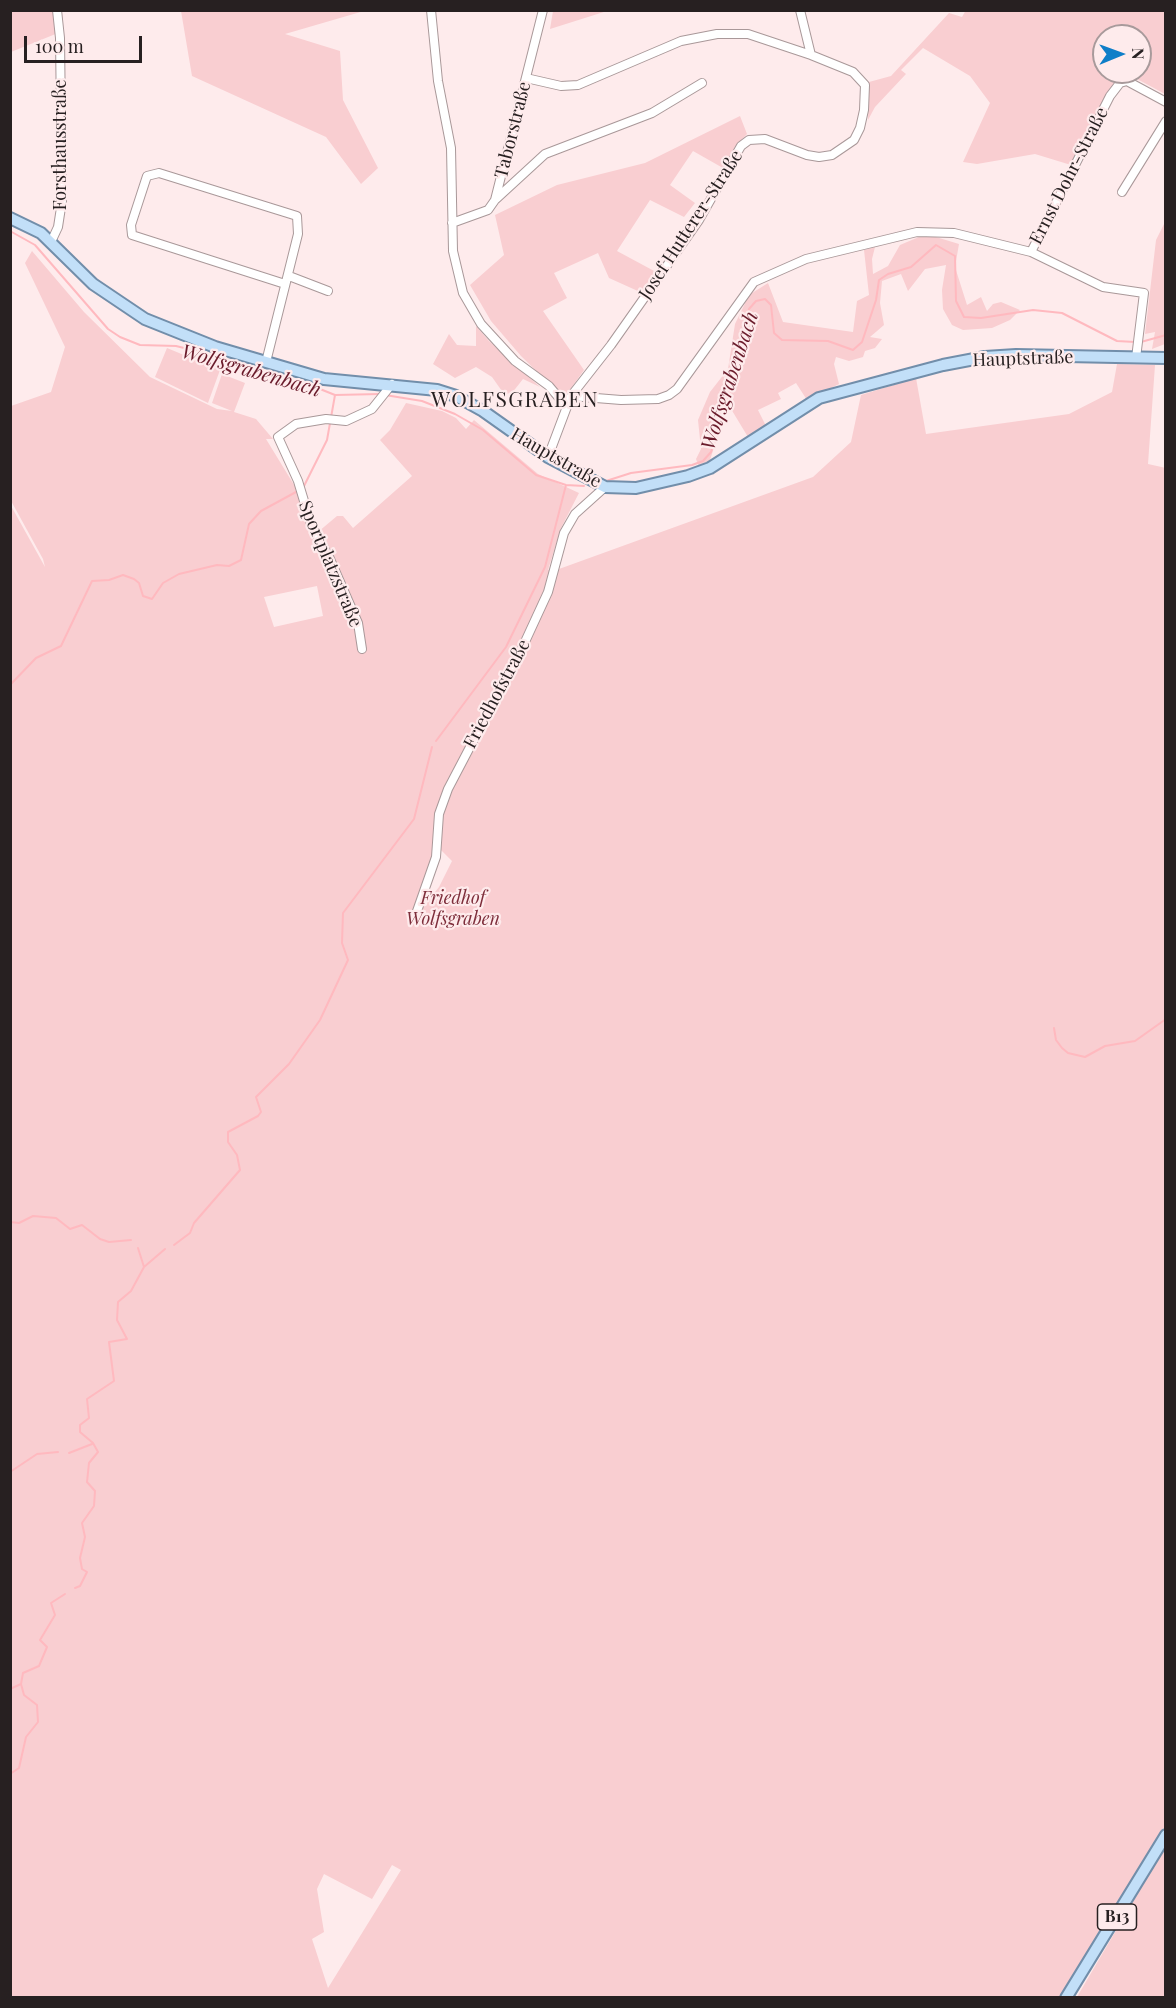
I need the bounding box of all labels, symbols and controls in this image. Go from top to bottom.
scale bar [27,24,146,62]
north arrow [1092,24,1152,84]
text: 100 m [35,34,84,58]
text: N [1128,48,1149,60]
street label: Forsthausstraße [49,79,71,211]
street label: Taborstraße [491,79,535,181]
street label: Ernst Dohr-Straße [1025,104,1113,248]
street label: Josef Hutterer-Straße [635,146,747,304]
water label: Wolfsgrabenbach [696,309,764,453]
water label: Wolfsgrabenbach [178,340,324,402]
street label: Hauptstraße [972,346,1074,372]
district label: WOLFSGRABEN [431,387,599,413]
street label: Hauptstraße [507,423,605,493]
street label: Sportplatzstraße [294,498,366,630]
street label: Friedhofstraße [459,636,535,752]
park label: Friedhof Wolfsgraben [406,887,500,930]
road number: B13 [1098,1904,1136,1930]

